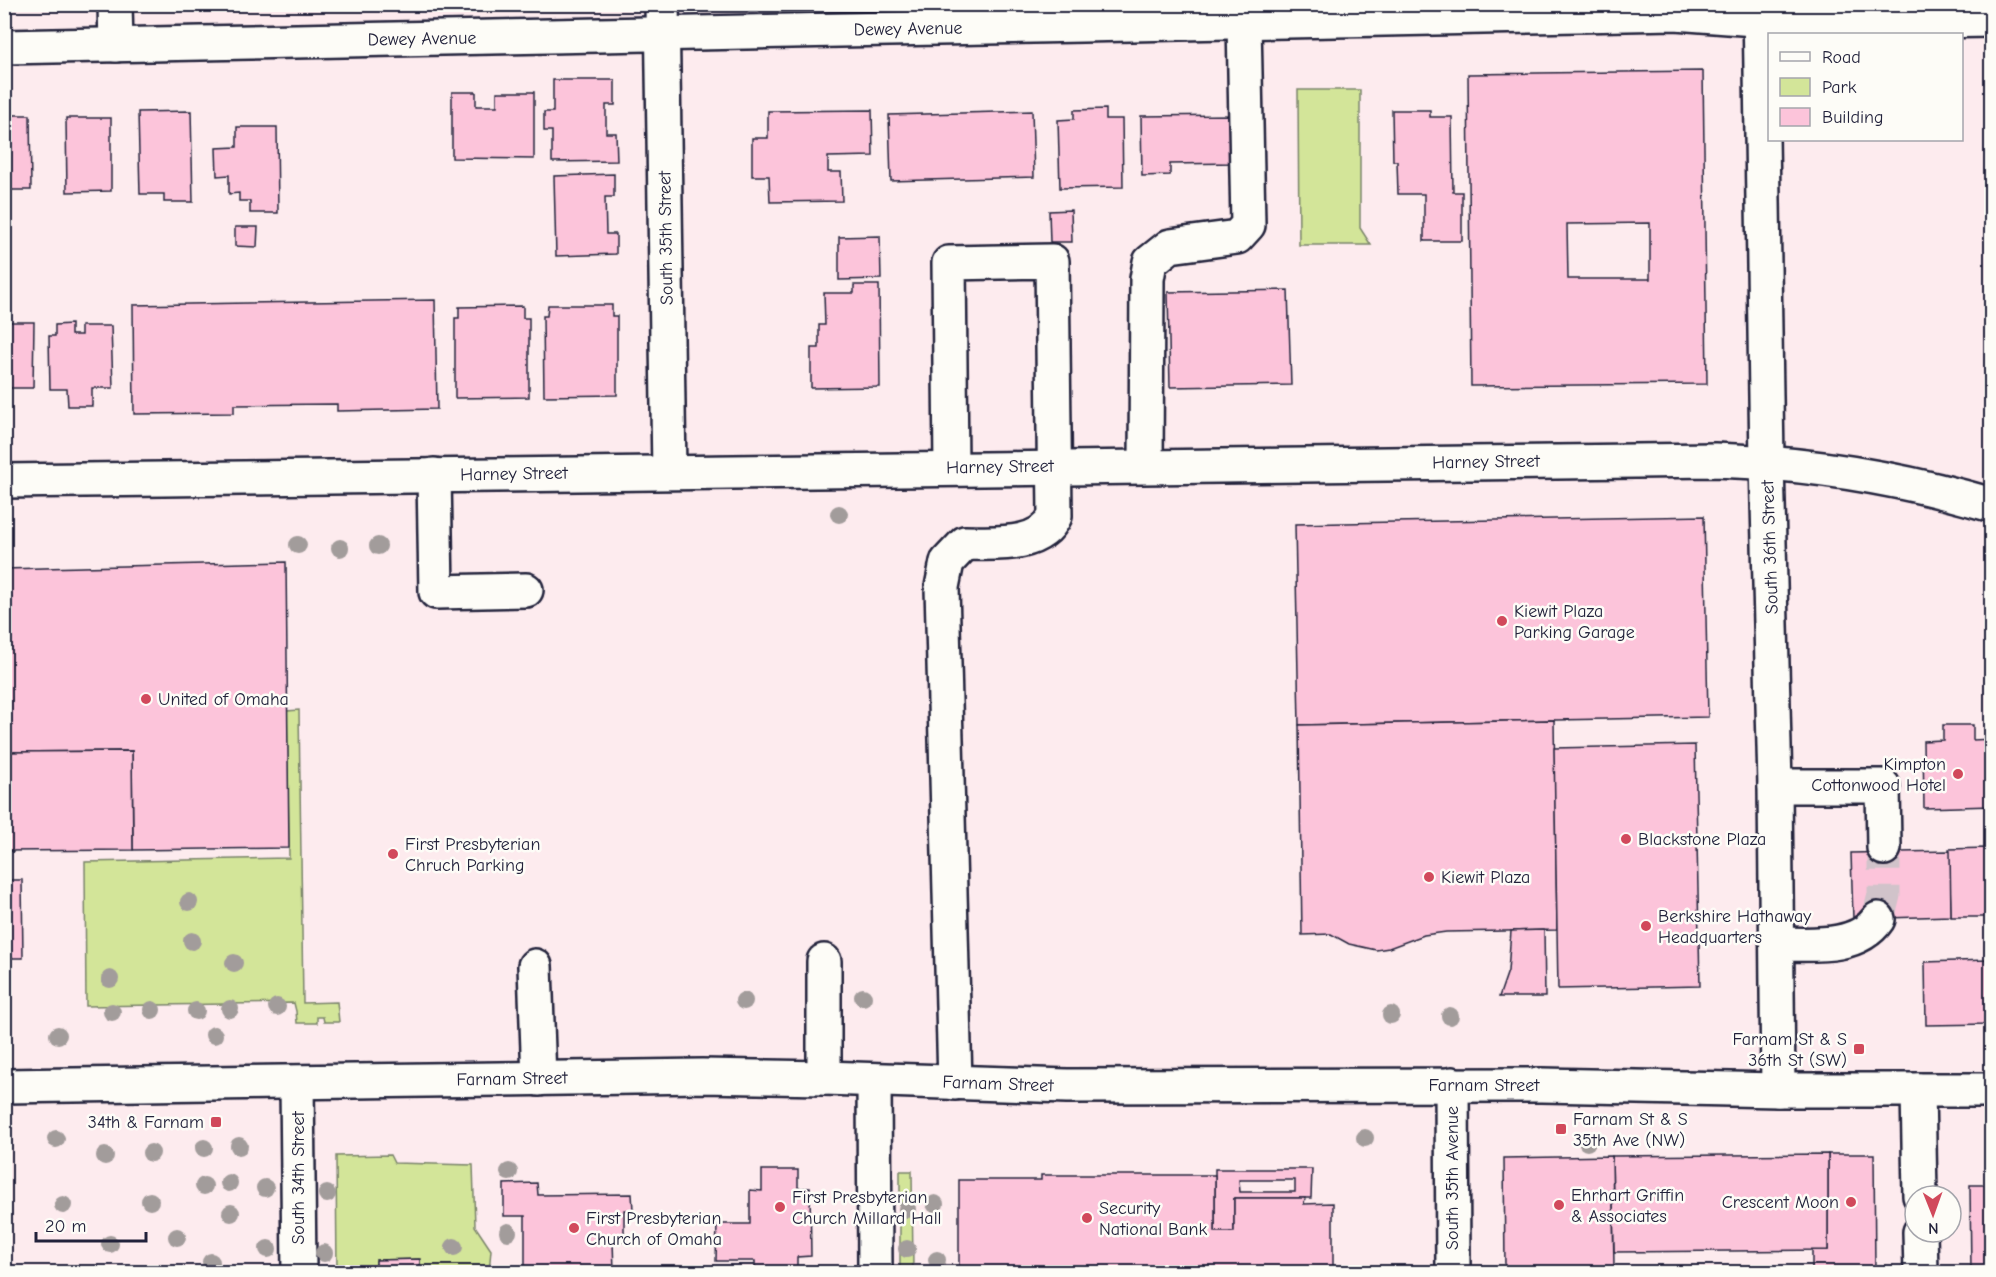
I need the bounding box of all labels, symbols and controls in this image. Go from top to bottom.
street label: Dewey Avenue [853,18,963,40]
street label: Dewey Avenue [367,28,477,50]
legend [1768,33,1963,141]
text: Road [1822,47,1861,68]
text: Park [1822,77,1857,98]
text: Building [1822,107,1884,128]
street label: South 35th Street [654,170,678,305]
street label: Harney Street [1432,451,1541,473]
street label: Harney Street [946,456,1055,478]
street label: Harney Street [460,463,569,485]
street label: South 36th Street [1757,479,1783,614]
place label: Kiewit Plaza Parking Garage [1514,601,1635,643]
marker: Kiewit Plaza Parking Garage [1495,614,1509,628]
place label: United of Omaha [158,689,289,710]
marker: United of Omaha [139,692,153,706]
place label: Kimpton Cottonwood Hotel [1811,754,1946,796]
marker: Kimpton Cottonwood Hotel [1951,767,1965,781]
place label: Blackstone Plaza [1638,829,1766,850]
marker: Blackstone Plaza [1619,832,1633,846]
place label: First Presbyterian Chruch Parking [405,834,540,876]
marker: First Presbyterian Chruch Parking [386,847,400,861]
place label: Kiewit Plaza [1441,867,1530,888]
marker: Kiewit Plaza [1422,870,1436,884]
place label: Berkshire Hathaway Headquarters [1658,906,1812,948]
marker: Berkshire Hathaway Headquarters [1639,919,1653,933]
place label: Farnam St & S 36th St (SW) [1732,1029,1847,1071]
marker: Farnam St & S 36th St (SW) [1852,1042,1866,1056]
street label: Farnam Street [456,1068,569,1090]
street label: Farnam Street [942,1072,1055,1096]
street label: Farnam Street [1428,1075,1540,1096]
street label: South 35th Avenue [1442,1106,1463,1250]
place label: Farnam St & S 35th Ave (NW) [1573,1109,1688,1151]
street label: South 34th Street [288,1111,309,1245]
place label: 34th & Farnam [88,1112,204,1133]
marker: 34th & Farnam [209,1115,223,1129]
marker: Farnam St & S 35th Ave (NW) [1554,1122,1568,1136]
north arrow [1903,1184,1963,1244]
place label: Ehrhart Griffin & Associates [1571,1185,1684,1227]
place label: First Presbyterian Church Millard Hall [792,1187,942,1229]
place label: Crescent Moon [1722,1192,1839,1213]
marker: Crescent Moon [1844,1195,1858,1209]
place label: Security National Bank [1099,1198,1207,1240]
marker: Ehrhart Griffin & Associates [1552,1198,1566,1212]
marker: First Presbyterian Church Millard Hall [773,1200,787,1214]
scale bar [36,1205,146,1243]
place label: First Presbyterian Church of Omaha [586,1208,722,1250]
marker: Security National Bank [1080,1211,1094,1225]
text: 20 m [45,1216,86,1237]
text: N [1928,1219,1939,1237]
marker: First Presbyterian Church of Omaha [567,1221,581,1235]

